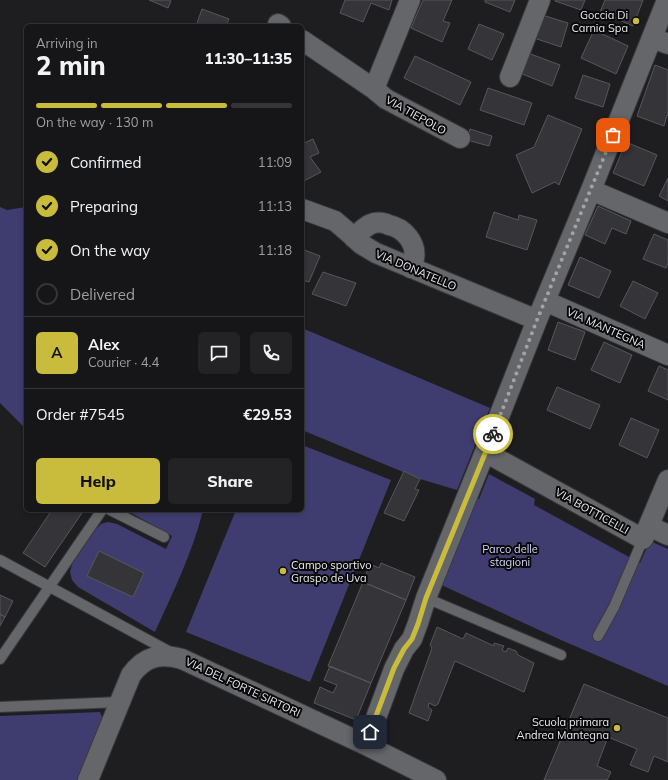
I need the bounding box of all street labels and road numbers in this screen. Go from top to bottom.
street label: VIA TIEPOLO [383,93,449,137]
street label: VIA DONATELLO [373,247,459,293]
street label: VIA MANTEGNA [564,304,648,352]
street label: VIA BOTTICELLI [553,485,631,537]
street label: VIA DEL FORTE SIRTORI [183,654,303,720]

